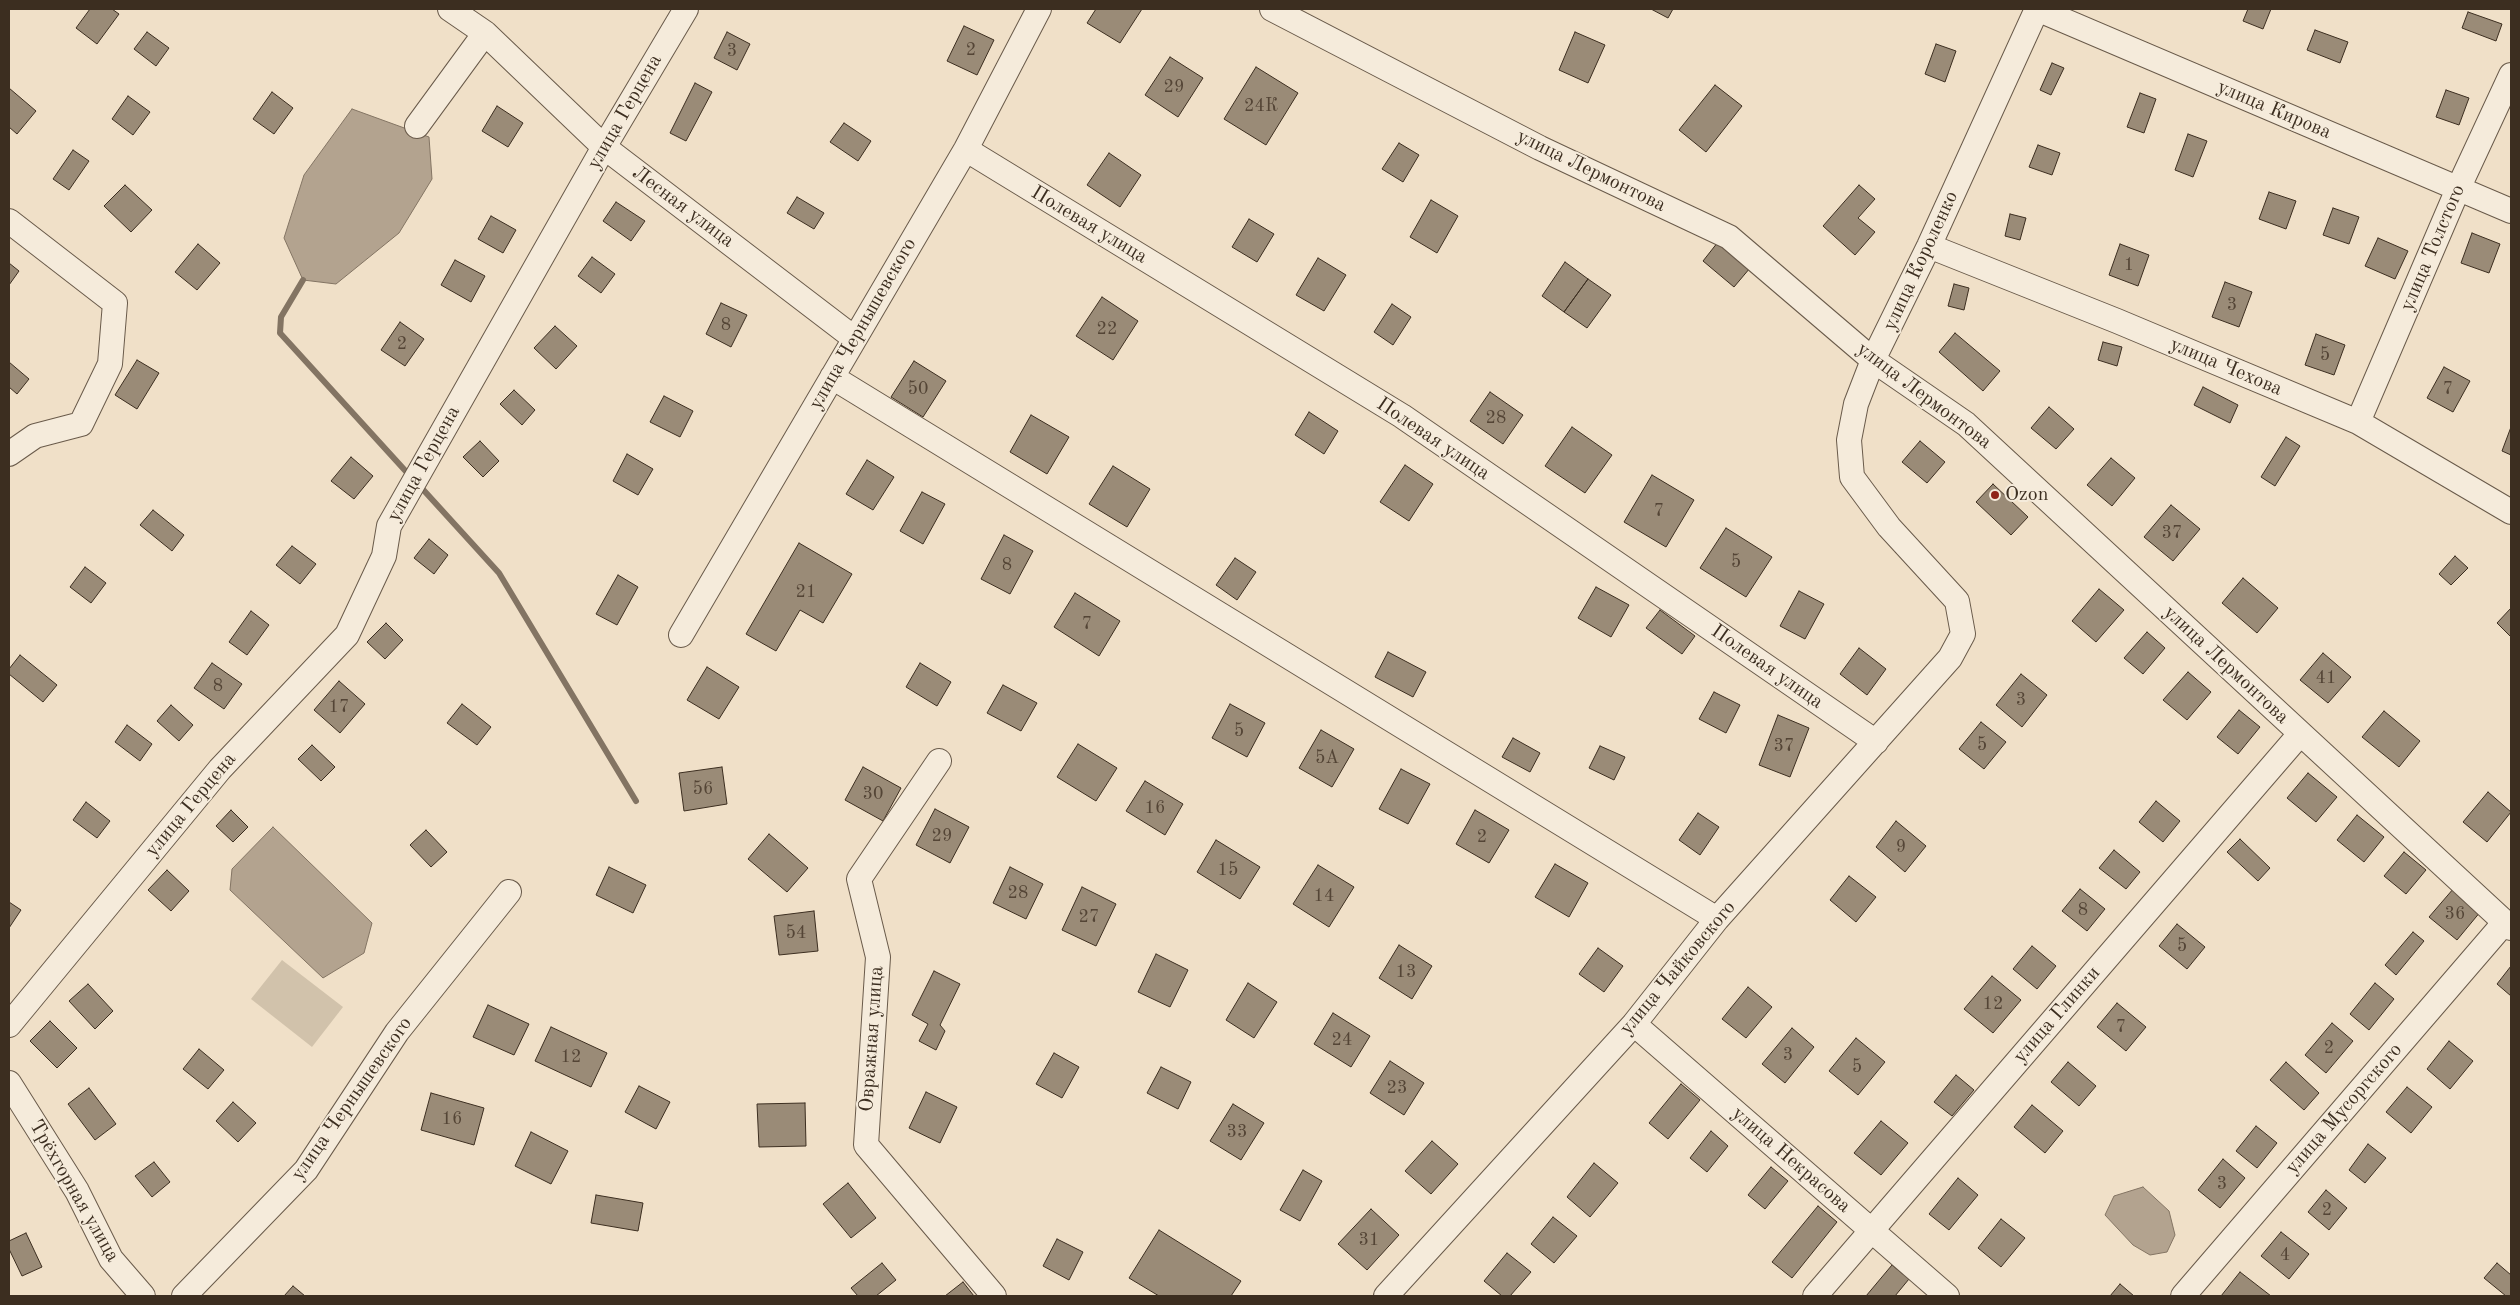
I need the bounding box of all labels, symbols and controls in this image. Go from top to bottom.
house number: 2 [966,39,976,61]
house number: 3 [727,40,737,62]
street label: улица Герцена [582,50,668,174]
street label: улица Кирова [2213,75,2335,145]
house number: 29 [1164,76,1184,98]
house number: 24К [1244,95,1278,117]
street label: улица Лермонтова [1512,124,1670,218]
street label: Лесная улица [627,161,739,253]
street label: Полевая улица [1026,181,1152,269]
street label: улица Толстого [2396,181,2470,315]
street label: улица Короленко [1878,187,1964,335]
street label: улица Чернышевского [804,234,922,414]
house number: 1 [2124,254,2134,276]
house number: 3 [2227,294,2237,316]
house number: 8 [721,314,731,336]
house number: 22 [1097,318,1117,340]
house number: 2 [397,333,407,355]
street label: улица Чехова [2166,333,2286,401]
street label: улица Лермонтова [1852,337,1996,455]
house number: 5 [2320,344,2330,366]
house number: 50 [908,378,928,400]
house number: 7 [2443,378,2453,400]
street label: Полевая улица [1372,392,1494,486]
street label: улица Герцена [382,402,466,526]
house number: 28 [1486,407,1506,429]
place label: Ozon [2005,483,2049,507]
marker: Ozon [1989,489,2001,501]
house number: 7 [1654,500,1664,522]
house number: 37 [2162,522,2182,544]
house number: 5 [1731,551,1741,573]
house number: 8 [1002,554,1012,576]
house number: 21 [796,581,816,603]
street label: улица Лермонтова [2158,601,2294,729]
house number: 7 [1082,613,1092,635]
street label: Полевая улица [1706,619,1828,715]
house number: 41 [2316,667,2336,689]
house number: 8 [213,675,223,697]
house number: 3 [2016,689,2026,711]
house number: 17 [329,696,349,718]
house number: 5 [1234,720,1244,742]
house number: 5 [1977,734,1987,756]
house number: 37 [1774,735,1794,757]
house number: 5А [1315,747,1339,769]
street label: улица Герцена [140,748,242,862]
house number: 56 [693,778,713,800]
house number: 30 [863,783,883,805]
house number: 16 [1145,797,1165,819]
house number: 29 [932,825,952,847]
house number: 2 [1477,826,1487,848]
house number: 9 [1896,836,1906,858]
house number: 15 [1218,859,1238,881]
house number: 28 [1008,882,1028,904]
house number: 14 [1314,885,1334,907]
street label: улица Чайковского [1615,896,1741,1040]
house number: 8 [2078,899,2088,921]
house number: 36 [2445,903,2465,925]
house number: 27 [1079,906,1099,928]
house number: 54 [786,922,806,944]
house number: 5 [2177,935,2187,957]
house number: 13 [1396,961,1416,983]
street label: улица Глинки [2008,962,2106,1068]
street label: Овражная улица [855,965,889,1113]
house number: 12 [1983,993,2003,1015]
street label: улица Чернышевского [286,1012,418,1186]
house number: 7 [2116,1016,2126,1038]
house number: 24 [1332,1029,1352,1051]
house number: 2 [2324,1037,2334,1059]
street label: улица Мусоргского [2280,1038,2408,1180]
house number: 3 [1783,1044,1793,1066]
house number: 12 [561,1046,581,1068]
house number: 5 [1852,1056,1862,1078]
house number: 23 [1387,1077,1407,1099]
street label: улица Некрасова [1726,1102,1856,1218]
house number: 16 [442,1108,462,1130]
street label: Трёхгорная улица [24,1116,124,1266]
house number: 33 [1227,1121,1247,1143]
house number: 3 [2217,1173,2227,1195]
house number: 2 [2322,1199,2332,1221]
house number: 31 [1359,1229,1379,1251]
house number: 4 [2280,1244,2290,1266]

